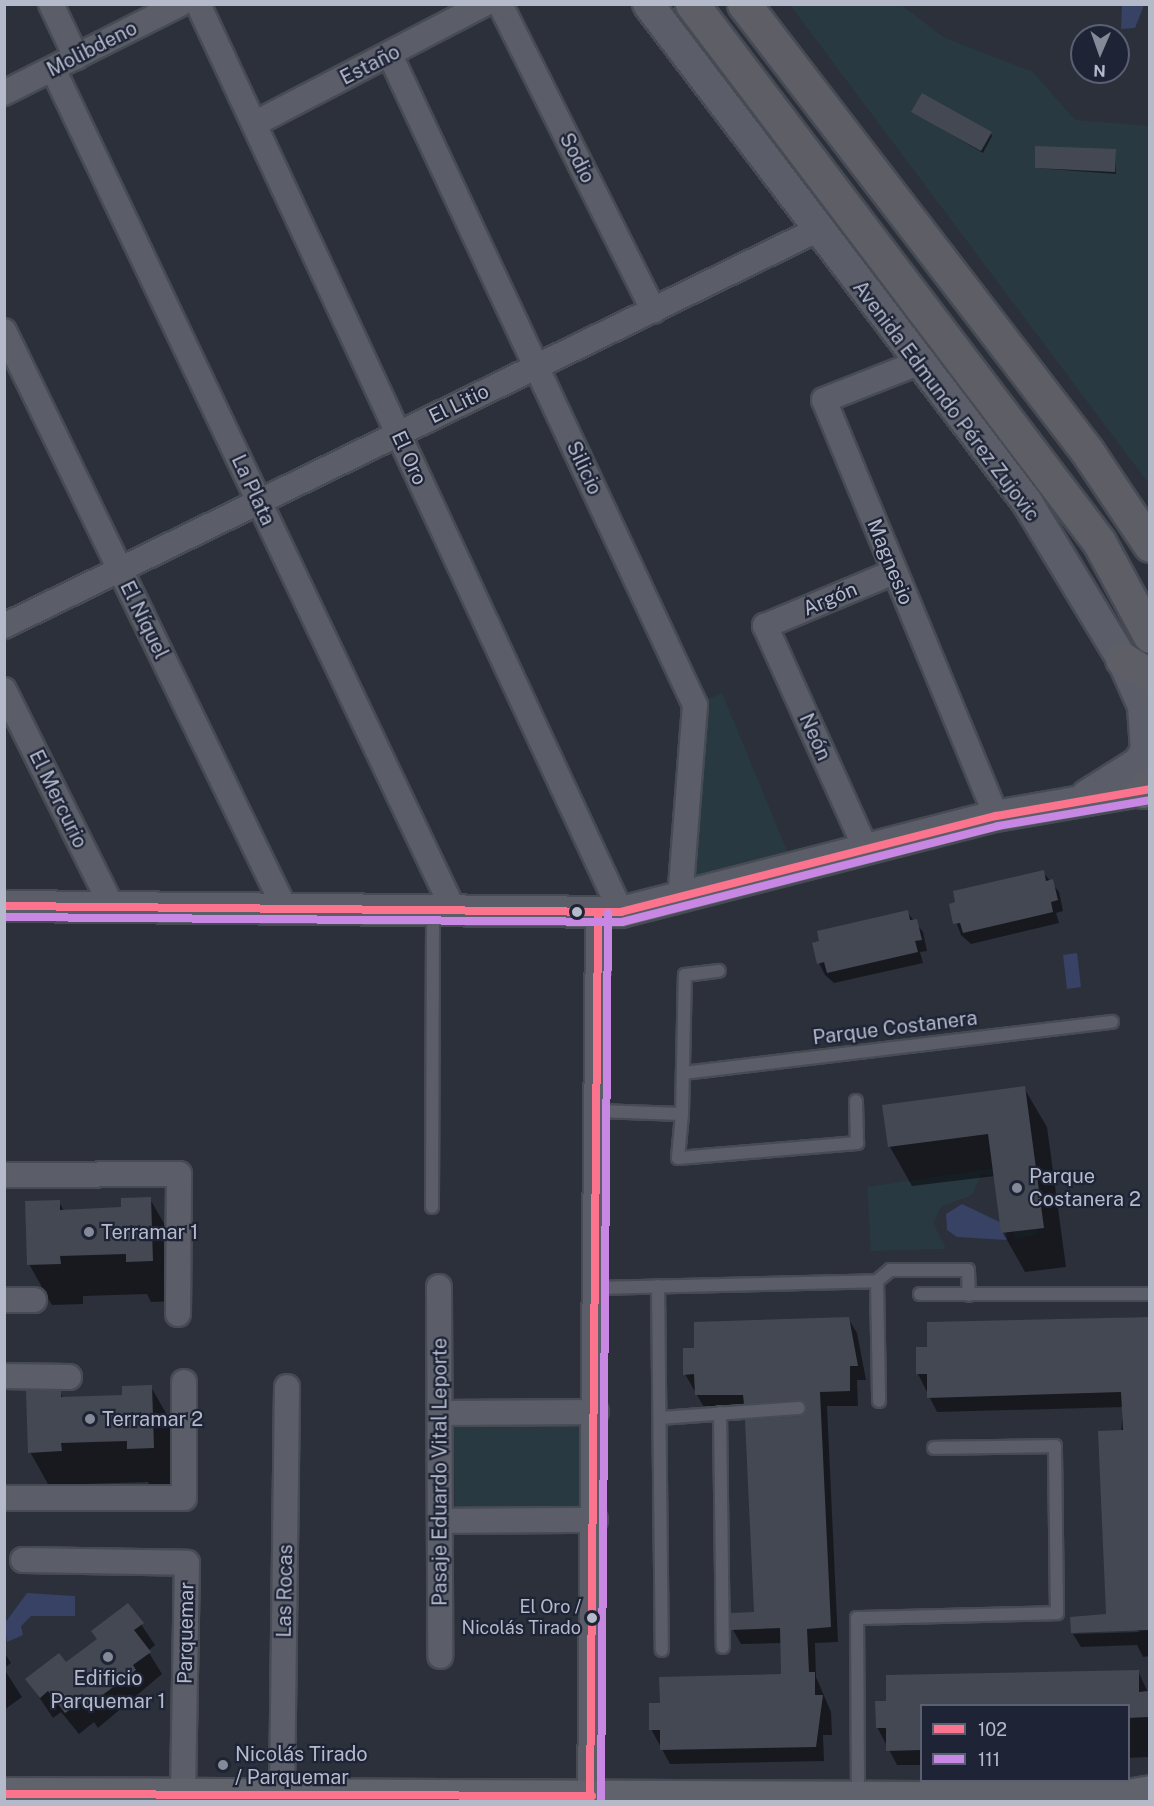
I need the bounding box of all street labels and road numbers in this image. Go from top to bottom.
street label: Molibdeno [43,16,141,82]
street label: Estaño [336,40,404,90]
street label: Sodio [554,129,600,187]
street label: Avenida Edmundo Pérez Zujovic [848,276,1044,526]
street label: El Litio [425,379,493,429]
street label: El Oro [386,427,432,489]
street label: Silicio [561,437,607,499]
street label: La Plata [226,451,280,529]
street label: Magnesio [862,516,918,608]
street label: El Níquel [115,577,173,663]
street label: Argón [799,577,861,621]
street label: Neón [794,710,836,764]
street label: El Mercurio [24,746,92,852]
street label: Parque Costanera [811,1006,979,1050]
street label: Pasaje Eduardo Vital Leporte [428,1338,452,1606]
street label: Las Rocas [272,1544,298,1638]
street label: Parquemar [173,1582,199,1684]

